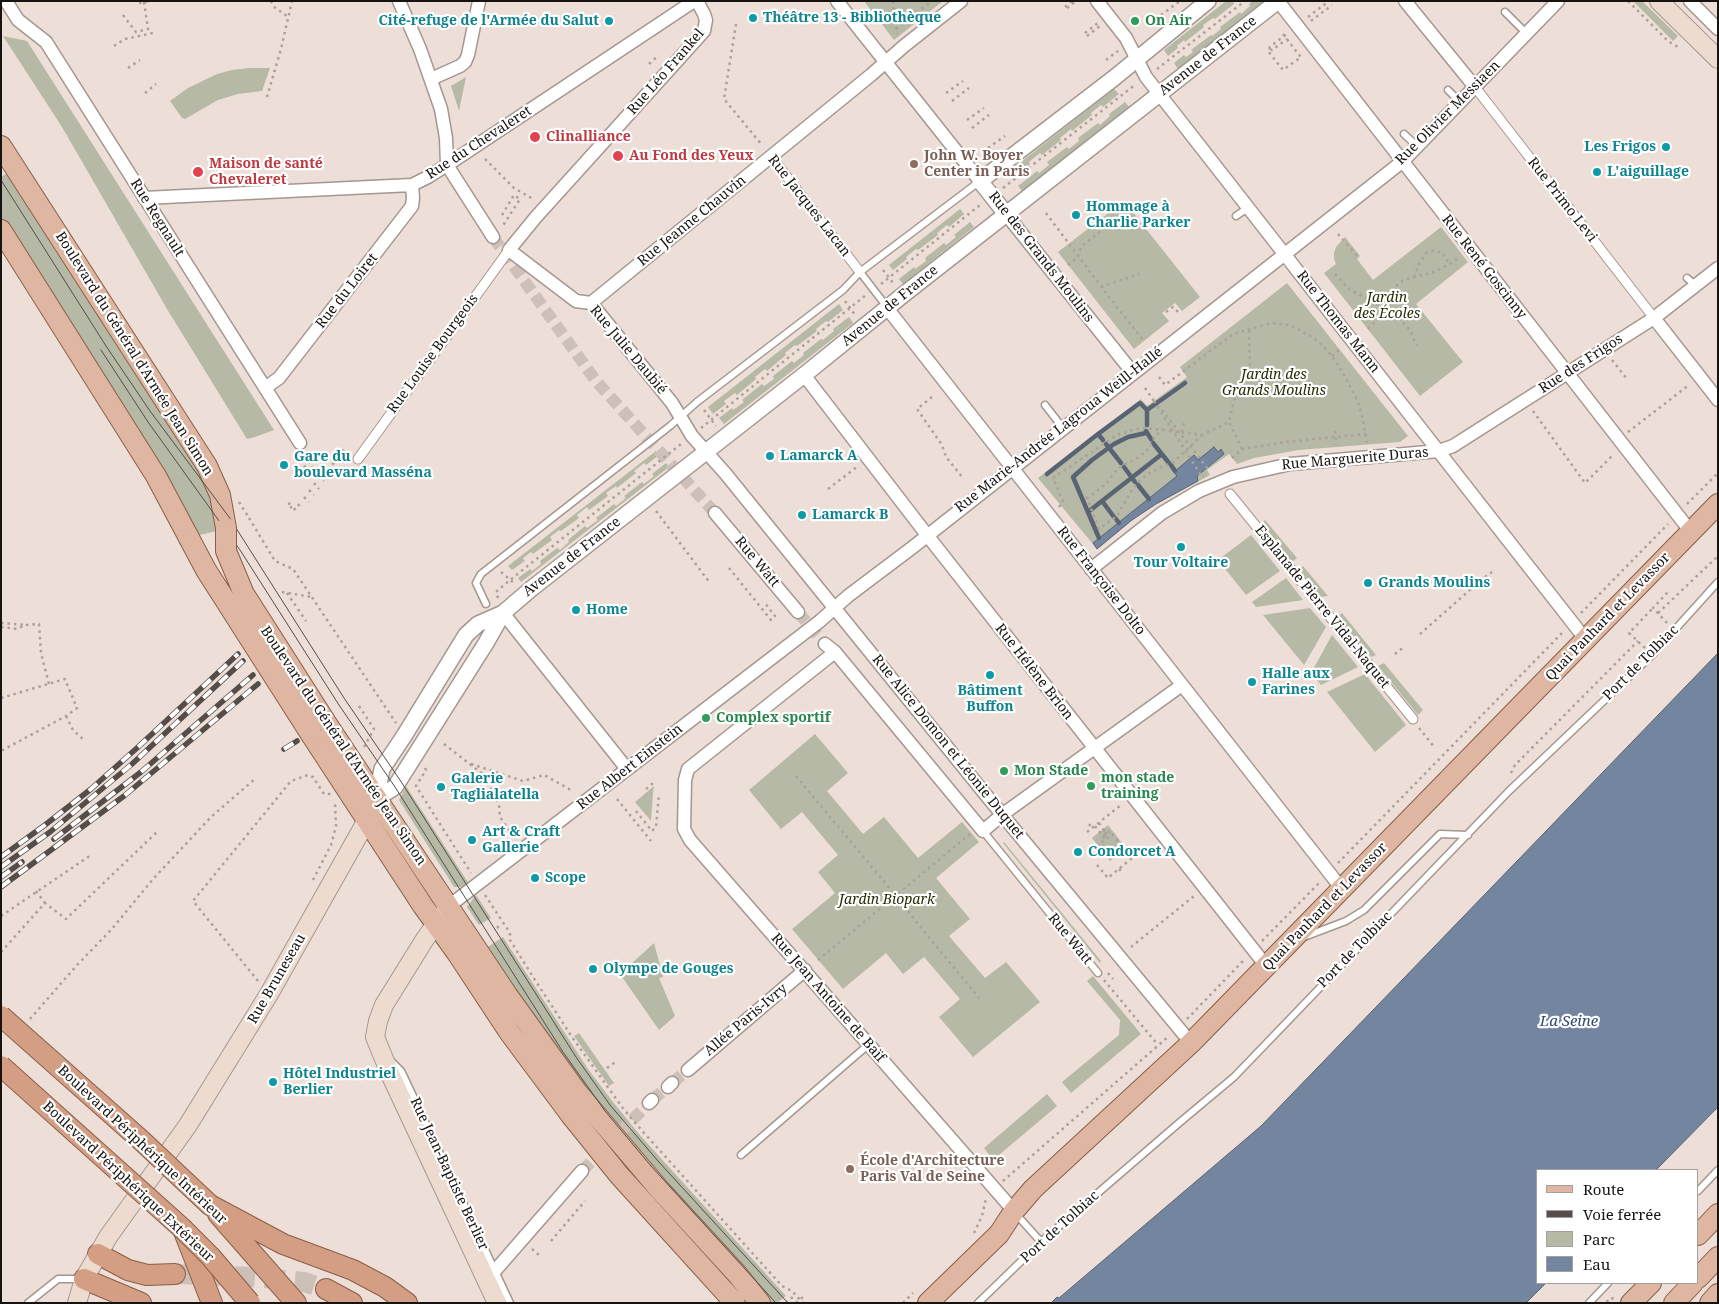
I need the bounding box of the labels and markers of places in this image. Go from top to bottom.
place label: Théâtre 13 - Bibliothèque [763,10,941,26]
marker: Théâtre 13 - Bibliothèque [747,12,759,24]
place label: Cité-refuge de l'Armée du Salut [378,13,599,29]
place label: On Air [1145,13,1192,29]
marker: Cité-refuge de l'Armée du Salut [603,15,615,27]
marker: On Air [1129,15,1141,27]
place label: Clinalliance [546,129,631,145]
marker: Clinalliance [528,130,542,144]
place label: Les Frigos [1584,139,1656,155]
marker: Les Frigos [1660,141,1672,153]
place label: Au Fond des Yeux [629,148,754,164]
place label: John W. Boyer Center in Paris [924,148,1030,180]
marker: Au Fond des Yeux [611,149,625,163]
place label: Maison de santé Chevaleret [209,156,323,188]
marker: John W. Boyer Center in Paris [908,158,920,170]
place label: L'aiguillage [1607,164,1689,180]
marker: Maison de santé Chevaleret [191,165,205,179]
marker: L'aiguillage [1591,166,1603,178]
place label: Hommage à Charlie Parker [1086,199,1191,232]
marker: Hommage à Charlie Parker [1070,209,1082,221]
place label: Lamarck A [780,448,858,464]
place label: Gare du boulevard Masséna [294,449,432,482]
marker: Lamarck A [764,450,776,462]
marker: Gare du boulevard Masséna [278,459,290,471]
place label: Lamarck B [812,507,888,523]
marker: Lamarck B [796,509,808,521]
marker: Tour Voltaire [1175,541,1187,553]
place label: Tour Voltaire [1134,555,1228,571]
place label: Grands Moulins [1378,575,1490,591]
marker: Grands Moulins [1362,577,1374,589]
place label: Home [586,602,628,618]
marker: Home [570,604,582,616]
place label: Halle aux Farines [1262,666,1330,699]
marker: Bâtiment Buffon [984,669,996,681]
marker: Halle aux Farines [1246,676,1258,688]
place label: Bâtiment Buffon [957,683,1023,716]
place label: Complex sportif [716,710,830,726]
marker: Complex sportif [700,712,712,724]
place label: Mon Stade [1014,763,1088,779]
marker: Mon Stade [998,765,1010,777]
place label: mon stade training [1101,770,1174,802]
place label: Galerie Taglialatella [451,771,539,804]
marker: mon stade training [1085,780,1097,792]
marker: Galerie Taglialatella [435,781,447,793]
place label: Art & Craft Gallerie [482,824,560,856]
marker: Art & Craft Gallerie [466,834,478,846]
place label: Condorcet A [1088,844,1176,860]
marker: Condorcet A [1072,846,1084,858]
place label: Scope [545,870,586,886]
marker: Scope [529,872,541,884]
place label: Olympe de Gouges [603,961,734,977]
marker: Olympe de Gouges [587,963,599,975]
place label: Hôtel Industriel Berlier [283,1066,396,1098]
marker: Hôtel Industriel Berlier [267,1076,279,1088]
place label: École d'Architecture Paris Val de Seine [860,1153,1005,1186]
marker: École d'Architecture Paris Val de Seine [844,1163,856,1175]

